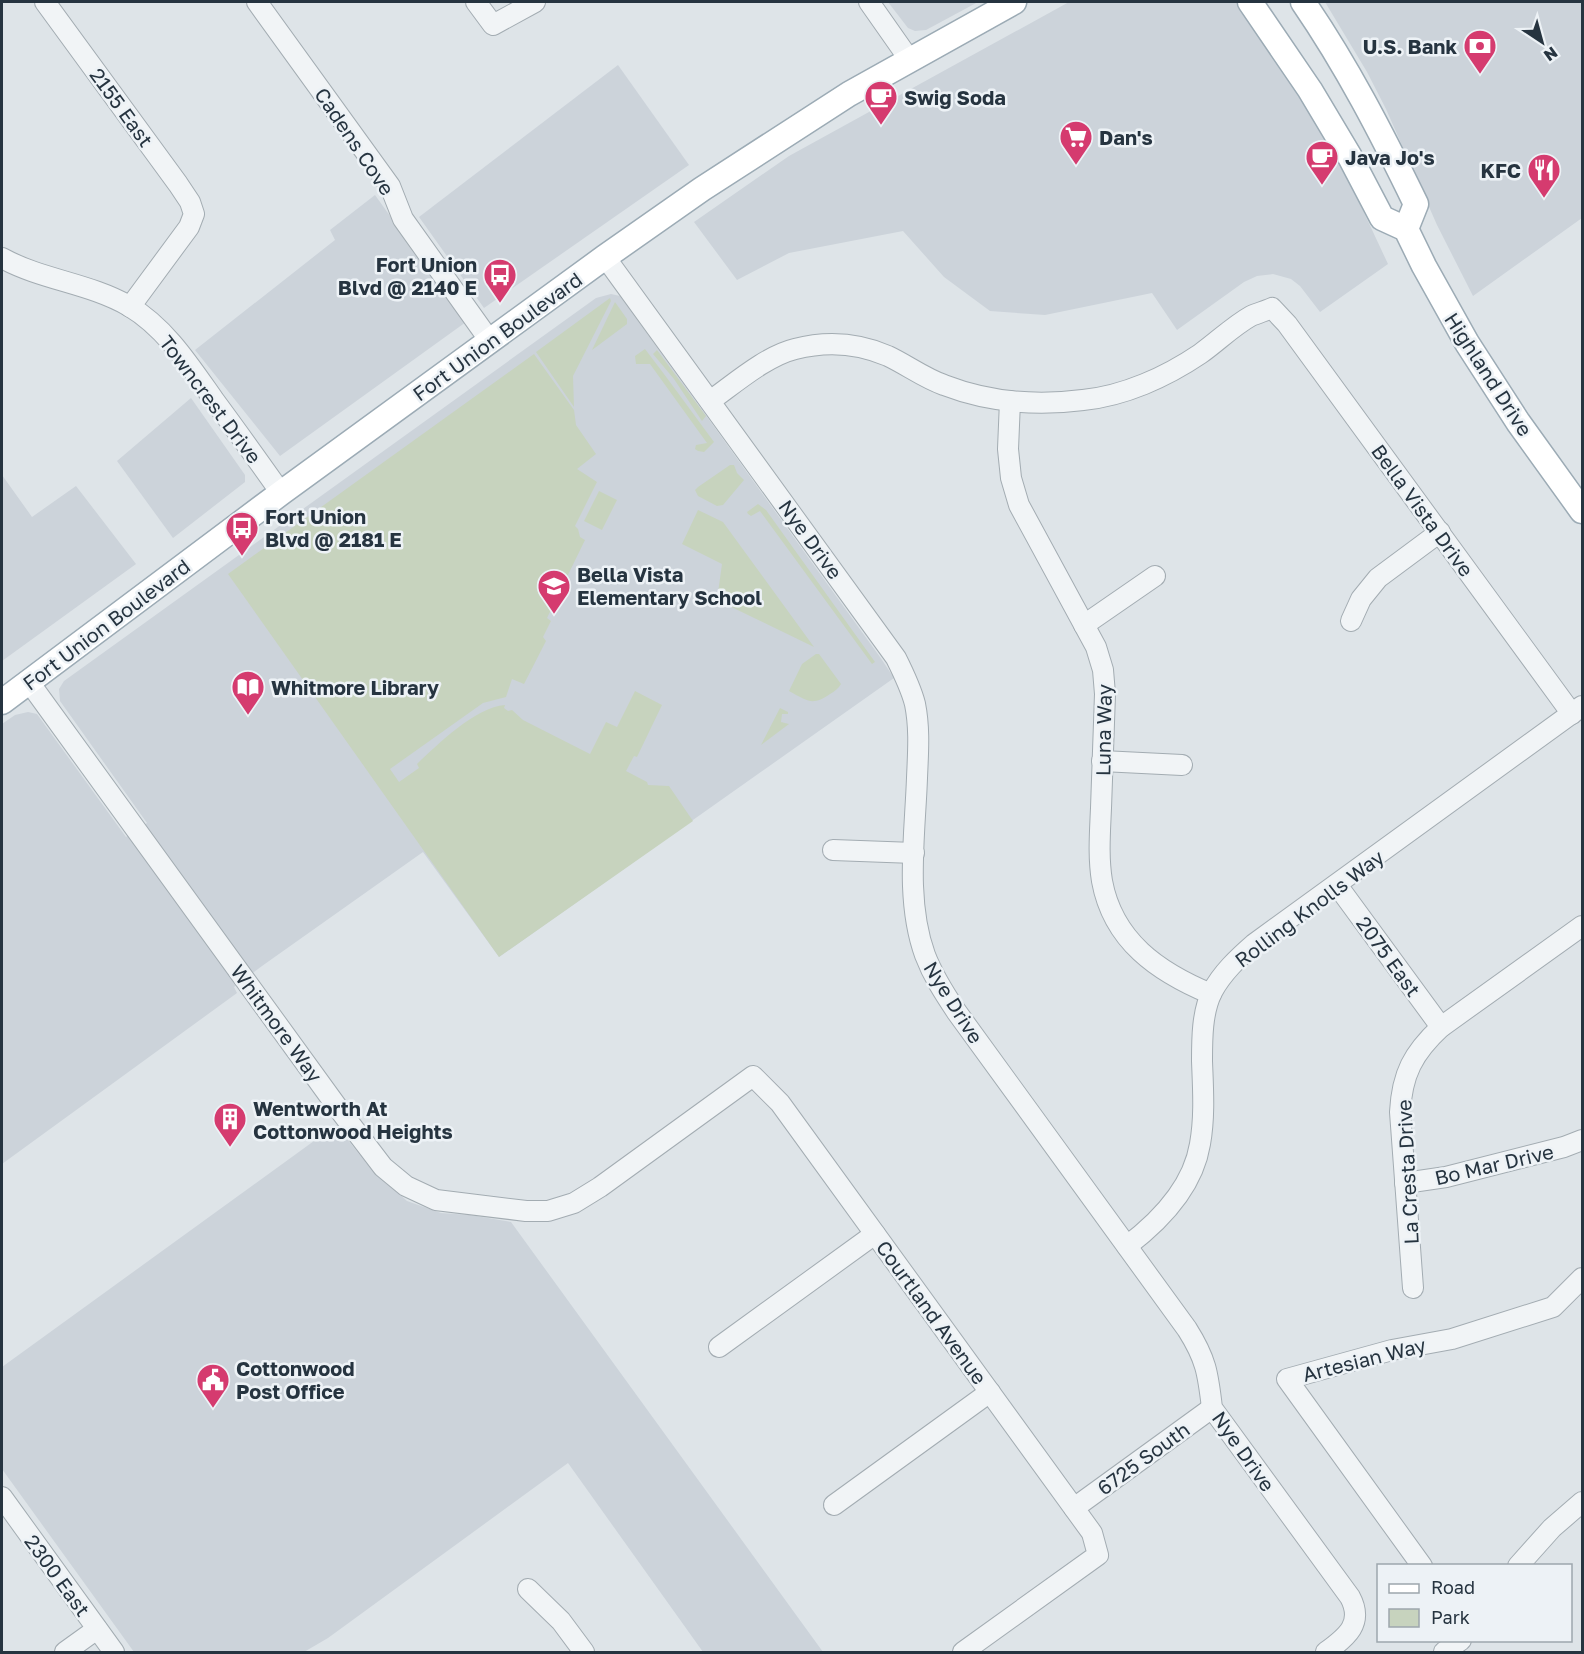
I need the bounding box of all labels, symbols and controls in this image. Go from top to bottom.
north arrow [1512,12,1572,72]
bank icon: U.S. Bank [1462,28,1498,75]
place label: U.S. Bank [1363,34,1457,58]
text: N [1540,42,1562,66]
street label: 2155 East [85,63,159,151]
cafe icon: Swig Soda [863,79,899,126]
street label: Cadens Cove [310,83,400,199]
place label: Swig Soda [904,85,1006,109]
supermarket icon: Dan's [1058,119,1094,166]
place label: Dan's [1099,125,1153,149]
cafe icon: Java Jo's [1304,139,1340,186]
place label: Java Jo's [1345,145,1435,169]
restaurant icon: KFC [1526,152,1562,199]
place label: KFC [1480,158,1521,182]
place label: Fort Union Blvd @ 2140 E [338,252,477,299]
bus stop icon: Fort Union Blvd @ 2140 E [482,257,518,304]
street label: Fort Union Boulevard [408,267,586,405]
street label: Highland Drive [1440,308,1538,440]
street label: Towncrest Drive [155,330,267,468]
street label: Bella Vista Drive [1367,439,1479,581]
street label: Nye Drive [774,495,848,583]
place label: Fort Union Blvd @ 2181 E [265,504,402,551]
bus stop icon: Fort Union Blvd @ 2181 E [224,510,260,557]
street label: Fort Union Boulevard [18,553,194,695]
place label: Bella Vista Elementary School [577,562,762,609]
school or university icon: Bella Vista Elementary School [536,568,572,615]
library icon: Whitmore Library [230,669,266,716]
place label: Whitmore Library [271,675,439,699]
street label: Luna Way [1090,684,1116,776]
street label: Rolling Knolls Way [1230,844,1388,972]
street label: 2075 East [1352,911,1426,1001]
street label: Nye Drive [919,957,989,1047]
street label: Whitmore Way [226,960,328,1086]
place label: Wentworth At Cottonwood Heights [253,1096,453,1143]
street label: La Cresta Drive [1391,1099,1423,1245]
building icon: Wentworth At Cottonwood Heights [212,1101,248,1148]
street label: Bo Mar Drive [1432,1139,1556,1189]
street label: Courtland Avenue [872,1235,992,1389]
street label: Artesian Way [1300,1332,1428,1386]
place label: Cottonwood Post Office [236,1356,355,1403]
public building icon: Cottonwood Post Office [195,1362,231,1409]
street label: Nye Drive [1208,1406,1280,1496]
street label: 6725 South [1092,1417,1194,1499]
street label: 2300 East [20,1530,96,1620]
legend [1377,1564,1572,1642]
text: Road [1431,1576,1475,1598]
text: Park [1431,1606,1470,1628]

